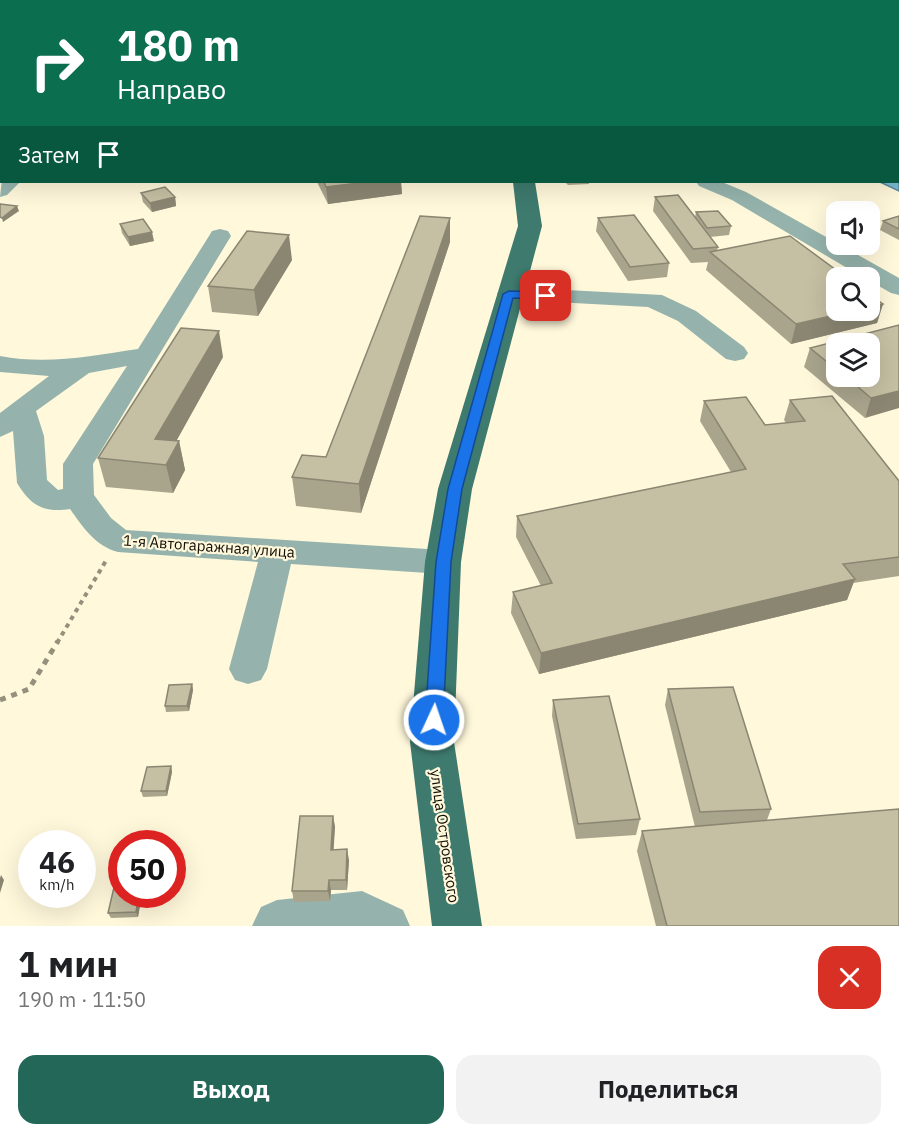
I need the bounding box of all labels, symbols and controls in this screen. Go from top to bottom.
text: 180 m [117,18,240,73]
icon: right [18,24,96,102]
text: Направо [117,71,226,106]
icon: arrive [92,138,125,171]
text: Затем [18,140,80,169]
map controls [826,201,880,387]
button: sound [826,201,880,255]
button: search [826,267,880,321]
pin [520,270,571,321]
icon: arrive [529,279,562,312]
button: layers [826,333,880,387]
street label: 1-я Автогаражная улица [122,531,296,561]
position arrow [402,688,466,752]
street label: улица Островского [426,768,464,904]
speed limit sign: 50 [108,830,186,908]
text: 46 [39,842,75,881]
text: km/h [39,875,75,894]
text: 1 мин [18,940,118,987]
button: close [818,946,881,1009]
text: 190 m · 11:50 [18,986,146,1013]
button: Выход [18,1055,444,1124]
button: Поделиться [456,1055,881,1124]

